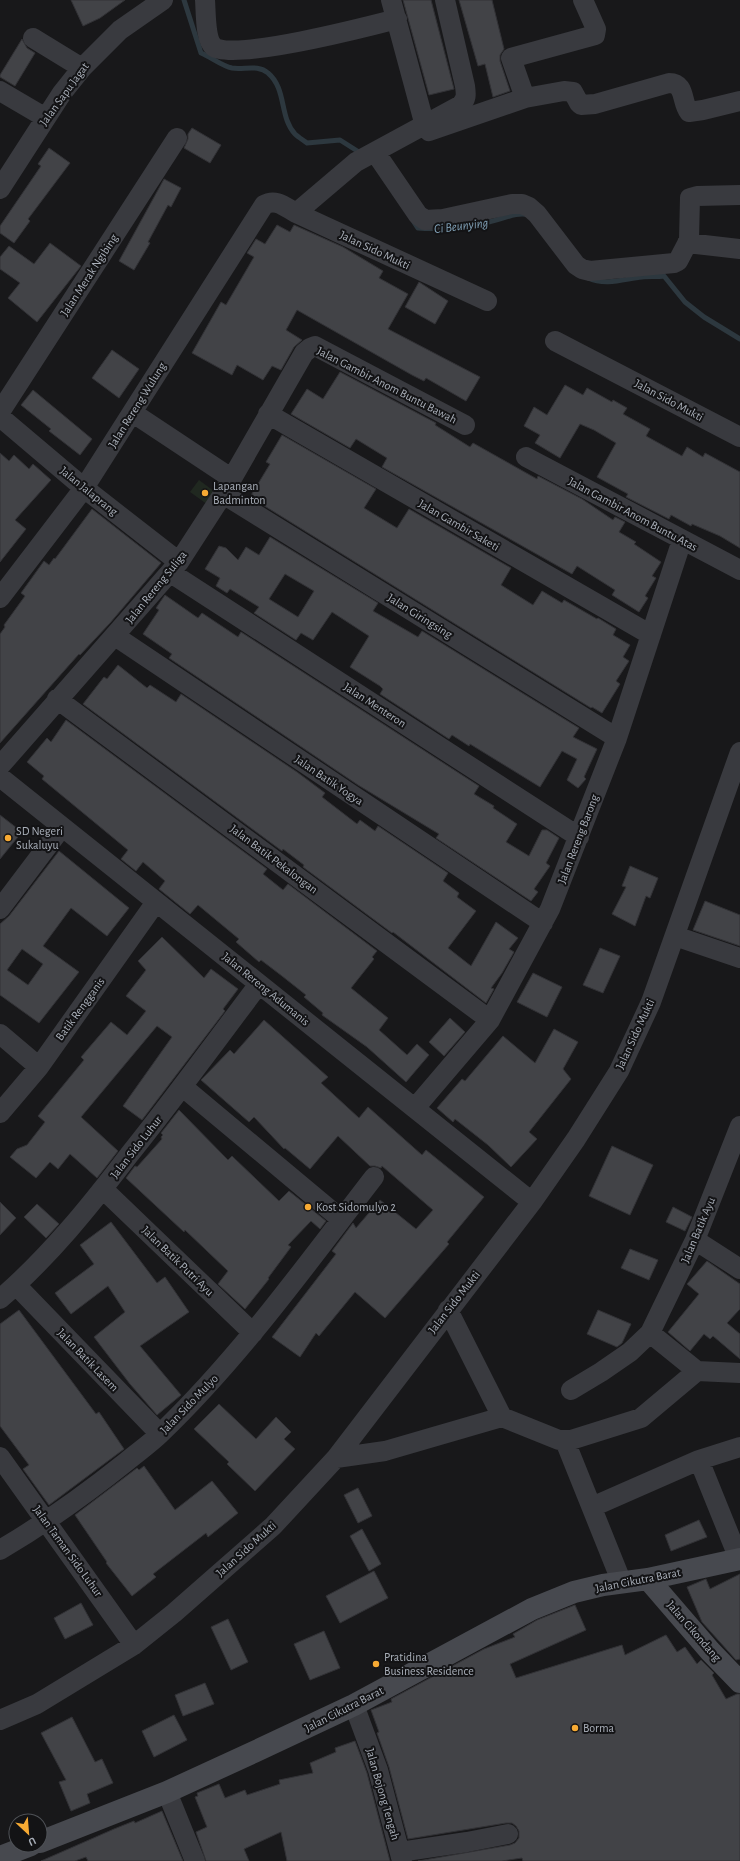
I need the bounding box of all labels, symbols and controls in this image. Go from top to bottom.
street label: Jalan Sapu Jagat [37,60,91,128]
water label: Ci Beunying [433,217,489,236]
street label: Jalan Sido Mukti [338,229,412,271]
street label: Jalan Merak Ngibing [58,232,120,318]
street label: Jalan Gambir Anom Buntu Bawah [315,344,459,426]
street label: Jalan Rereng Wulung [106,360,168,450]
street label: Jalan Sido Mukti [633,377,705,423]
street label: Jalan Jalaprang [58,464,120,518]
street label: Jalan Gambir Anom Buntu Atas [567,475,699,553]
place label: Lapangan Badminton [213,480,266,506]
marker: Lapangan Badminton [200,488,210,498]
street label: Jalan Gambir Saketi [417,497,501,553]
street label: Jalan Rereng Suliga [123,548,189,626]
street label: Jalan Giringsing [385,591,455,641]
street label: Jalan Menteron [342,680,408,730]
street label: Jalan Batik Yogya [292,753,366,808]
street label: Jalan Rereng Barong [556,793,601,885]
street label: Jalan Batik Pekalongan [228,822,320,896]
place label: SD Negeri Sukaluyu [16,825,63,852]
marker: SD Negeri Sukaluyu [3,833,13,843]
street label: Jalan Rereng Adumanis [220,950,312,1028]
street label: Batik Rengganis [53,975,107,1043]
street label: Jalan Sido Mukti [614,997,656,1071]
street label: Jalan Sido Luhur [108,1113,164,1180]
street label: Jalan Batik Ayu [679,1196,718,1265]
place label: Kost Sidomulyo 2 [316,1201,396,1214]
marker: Kost Sidomulyo 2 [303,1202,313,1212]
street label: Jalan Batik Putri Ayu [139,1224,216,1299]
street label: Jalan Sido Mukti [426,1268,482,1336]
street label: Jalan Batik Lasem [55,1326,121,1394]
street label: Jalan Sido Mulyo [158,1372,221,1437]
street label: Jalan Taman Sido Luhur [31,1503,105,1599]
street label: Jalan Sido Mukti [214,1519,278,1579]
street label: Jalan Cikutra Barat [594,1566,682,1594]
street label: Jalan Cikondang [665,1599,723,1664]
place label: Pratidina Business Residence [384,1651,474,1677]
marker: Pratidina Business Residence [371,1659,381,1669]
street label: Jalan Cikutra Barat [303,1684,385,1734]
place label: Borma [583,1722,615,1734]
marker: Borma [570,1723,580,1733]
street label: Jalan Bojong Tengah [363,1747,402,1842]
north arrow [8,1813,48,1853]
text: U [27,1835,38,1848]

